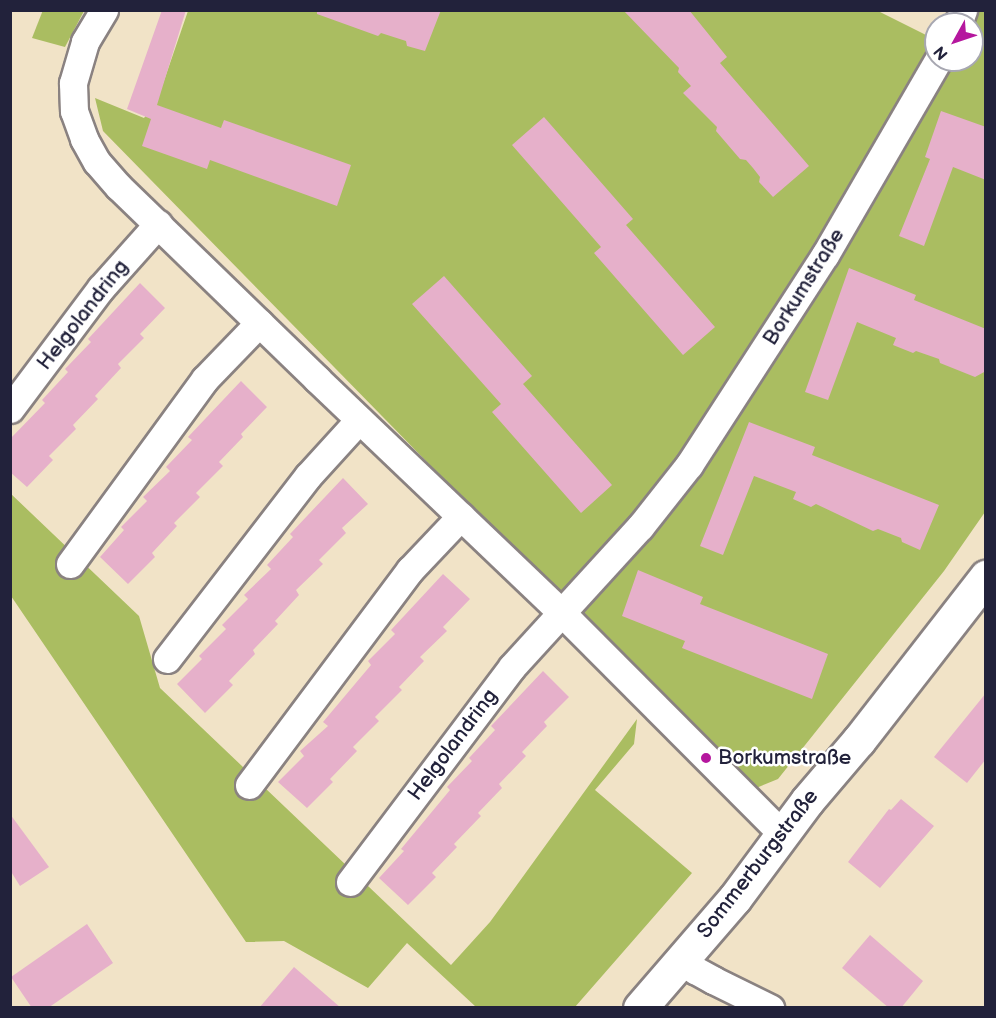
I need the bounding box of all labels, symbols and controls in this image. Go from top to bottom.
north arrow [924,12,984,72]
text: N [930,42,953,63]
street label: Borkumstraße [758,224,850,350]
street label: Helgolandring [32,255,134,375]
street label: Helgolandring [403,684,503,806]
place label: Borkumstraße [718,745,851,771]
marker: Borkumstraße [699,751,713,765]
street label: Sommerburgstraße [692,785,824,943]

